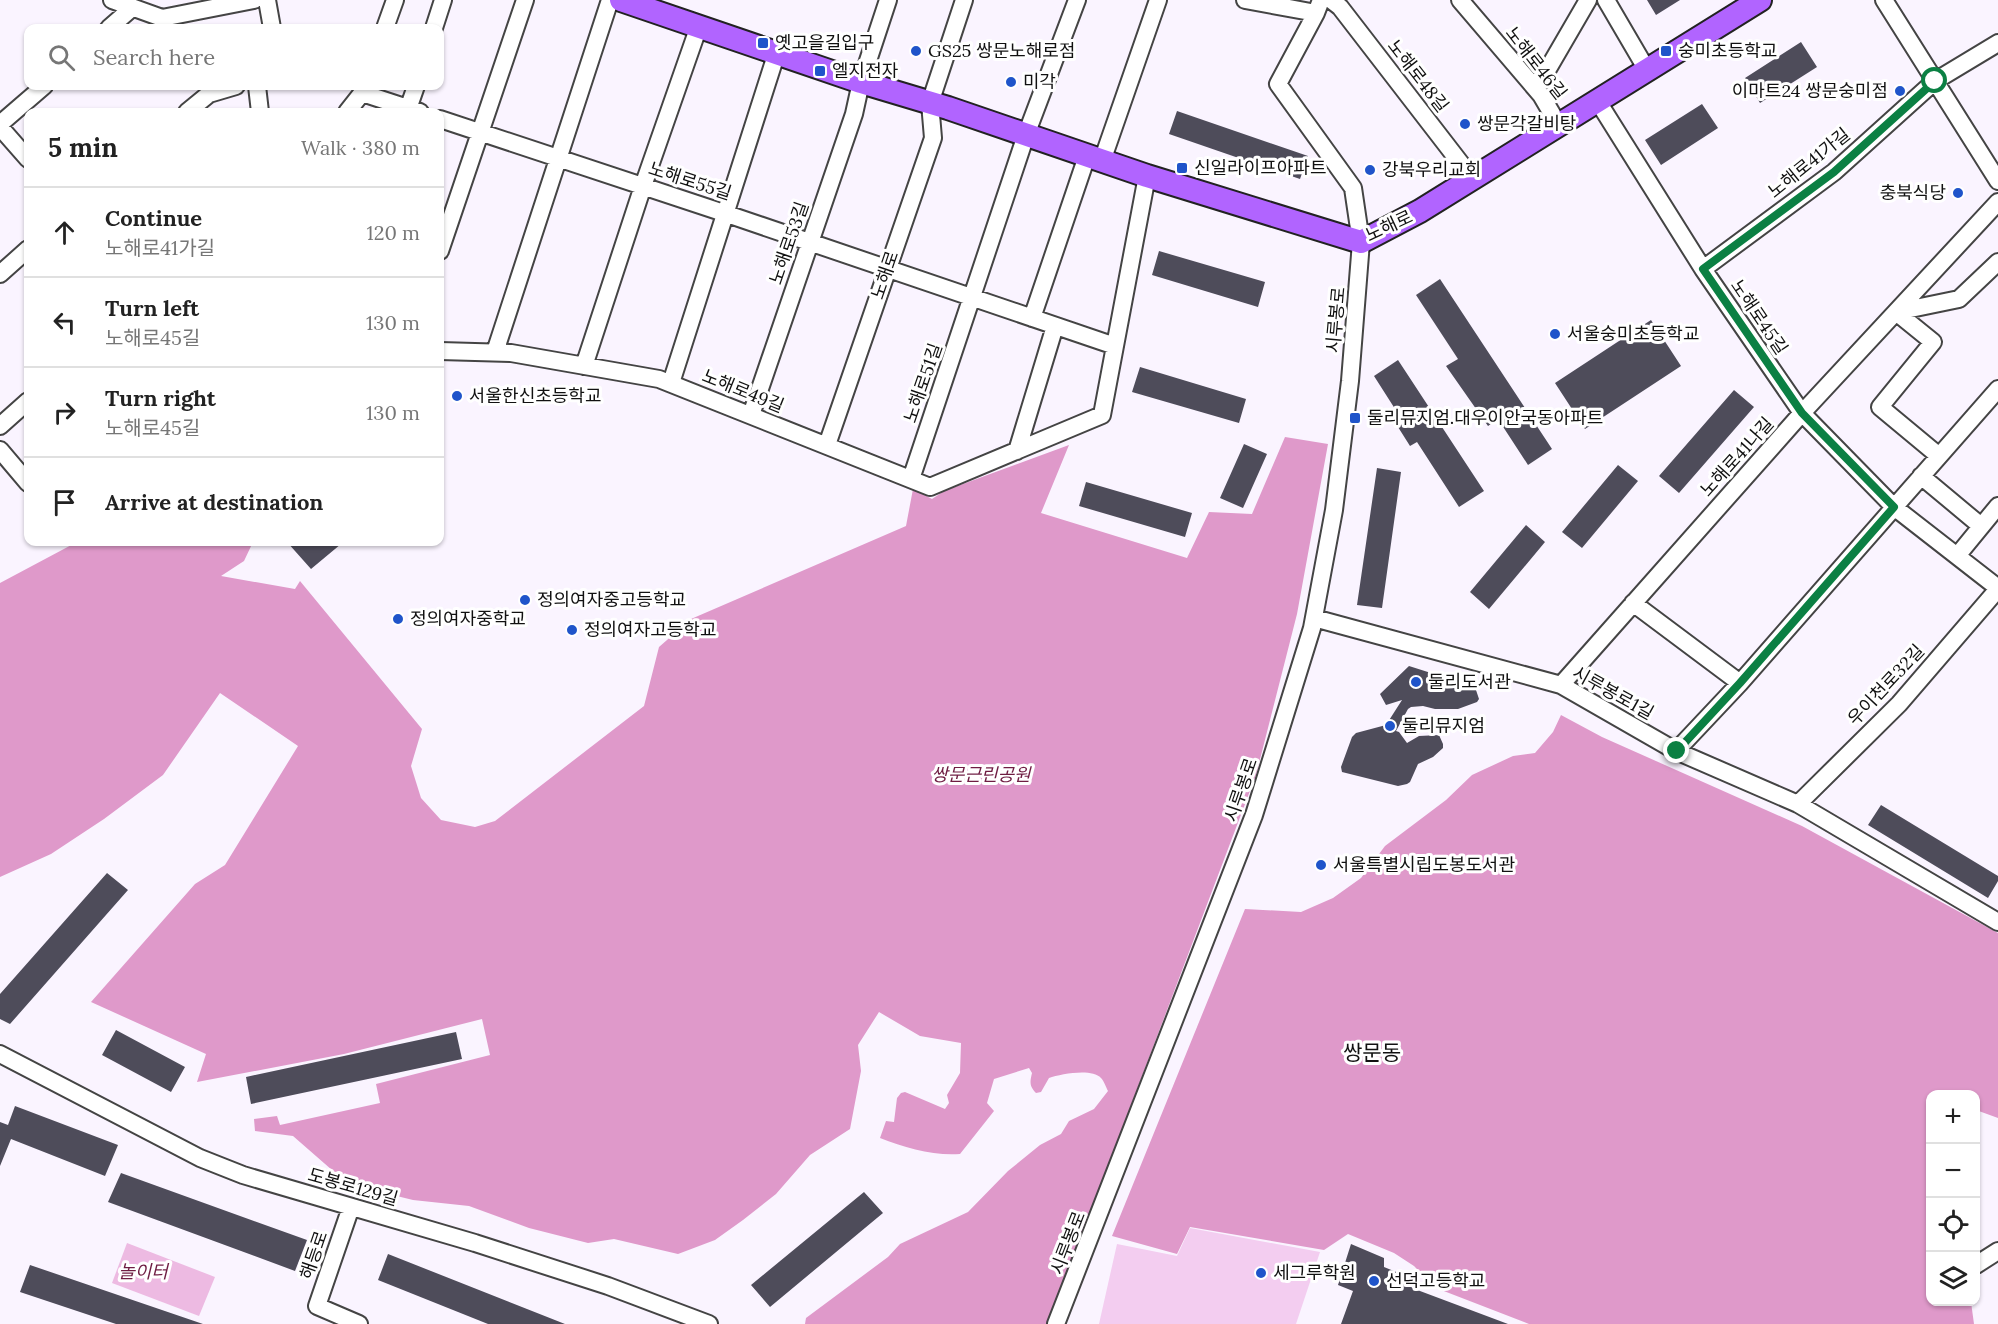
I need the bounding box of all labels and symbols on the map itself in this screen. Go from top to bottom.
street label: 노해로46길 [1501,22,1572,104]
place label: 옛고을길입구 [775,31,874,54]
street label: 노해로48길 [1383,35,1454,117]
marker: 옛고을길입구 [756,36,770,50]
place label: GS25 쌍문노해로점 [928,39,1075,62]
place label: 숭미초등학교 [1678,39,1777,62]
marker: GS25 쌍문노해로점 [909,44,923,58]
marker: 숭미초등학교 [1659,44,1673,58]
place label: 엘지전자 [832,59,899,82]
marker: 엘지전자 [813,64,827,78]
route start [1921,67,1947,93]
place label: 미각 [1023,70,1056,93]
marker: 미각 [1004,75,1018,89]
place label: 이마트24 쌍문숭미점 [1732,79,1888,102]
marker: 이마트24 쌍문숭미점 [1893,84,1907,98]
place label: 쌍문각갈비탕 [1477,112,1576,135]
marker: 쌍문각갈비탕 [1458,117,1472,131]
street label: 노해로41가길 [1763,122,1854,203]
street label: 노해로55길 [646,156,735,205]
place label: 신일라이프아파트 [1194,156,1326,179]
place label: 강북우리교회 [1382,158,1481,181]
marker: 신일라이프아파트 [1175,161,1189,175]
marker: 강북우리교회 [1363,163,1377,177]
place label: 충북식당 [1880,181,1946,204]
marker: 충북식당 [1951,186,1965,200]
street label: 노해로53길 [764,198,813,287]
street label: 노해로 [1361,205,1416,246]
street label: 노해로 [866,248,903,302]
street label: 노해로45길 [1726,275,1793,359]
street label: 시루봉로 [1321,286,1350,354]
place label: 서울숭미초등학교 [1567,322,1699,345]
marker: 서울숭미초등학교 [1548,327,1562,341]
street label: 노해로51길 [898,340,947,426]
street label: 노해로49길 [699,364,788,417]
place label: 서울한신초등학교 [469,384,601,407]
marker: 서울한신초등학교 [450,389,464,403]
place label: 둘리뮤지엄.대우이안국동아파트 [1367,406,1603,429]
marker: 둘리뮤지엄.대우이안국동아파트 [1348,411,1362,425]
street label: 노해로41나길 [1695,412,1778,501]
place label: 정의여자중고등학교 [537,588,686,611]
marker: 정의여자중고등학교 [518,593,532,607]
place label: 정의여자중학교 [410,607,526,630]
marker: 정의여자중학교 [391,612,405,626]
place label: 정의여자고등학교 [584,618,716,641]
marker: 정의여자고등학교 [565,623,579,637]
street label: 우이천로32길 [1842,639,1929,730]
street label: 시루봉로1길 [1569,661,1658,724]
place label: 둘리도서관 [1428,670,1511,693]
marker: 둘리도서관 [1409,675,1423,689]
place label: 둘리뮤지엄 [1402,714,1485,737]
marker: 둘리뮤지엄 [1383,719,1397,733]
route end [1663,737,1689,763]
street label: 시루봉로 [1219,755,1262,825]
park label: 쌍문근린공원 [931,763,1032,786]
place label: 서울특별시립도봉도서관 [1333,853,1516,876]
marker: 서울특별시립도봉도서관 [1314,858,1328,872]
district label: 쌍문동 [1343,1039,1401,1066]
street label: 도봉로129길 [305,1163,401,1210]
street label: 시루봉로 [1045,1208,1090,1278]
street label: 해등로 [295,1228,332,1282]
park label: 놀이터 [118,1260,170,1283]
place label: 세그루학원 [1273,1261,1356,1284]
marker: 세그루학원 [1254,1266,1268,1280]
place label: 선덕고등학교 [1386,1269,1485,1292]
marker: 선덕고등학교 [1367,1274,1381,1288]

